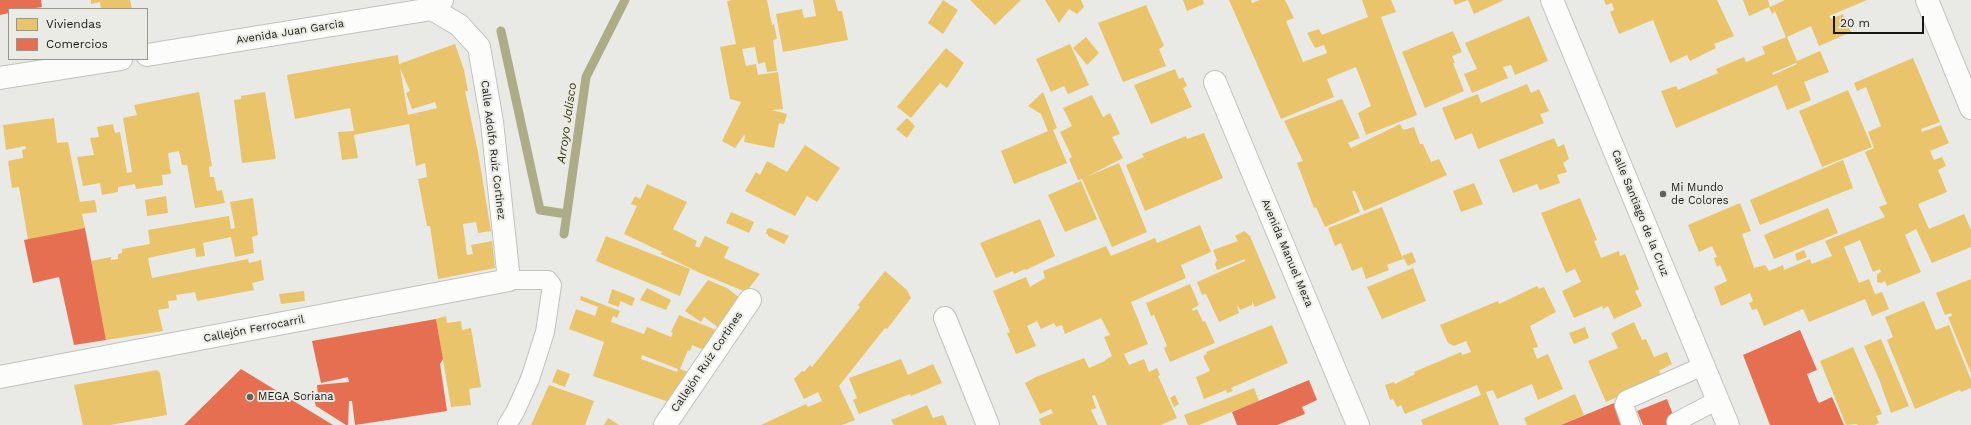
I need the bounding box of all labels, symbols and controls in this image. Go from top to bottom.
legend [8,8,148,60]
scale bar [1835,8,1926,34]
text: 20 m [1840,16,1870,30]
text: Viviendas [46,17,101,31]
street label: Avenida Juan Garcia [235,17,345,47]
text: Comercios [46,37,108,51]
street label: Calle Adolfo Ruíz Cortinez [478,79,508,221]
water label: Arroyo Jalisco [554,82,580,164]
street label: Calle Santiago de la Cruz [1609,148,1671,278]
place label: Mi Mundo de Colores [1671,181,1729,207]
marker: Mi Mundo de Colores [1658,189,1668,199]
street label: Avenida Manuel Meza [1258,197,1316,309]
street label: Callejón Ruíz Cortines [668,309,746,415]
street label: Callejón Ferrocarril [202,313,306,345]
place label: MEGA Soriana [258,390,334,404]
marker: MEGA Soriana [245,392,255,402]

